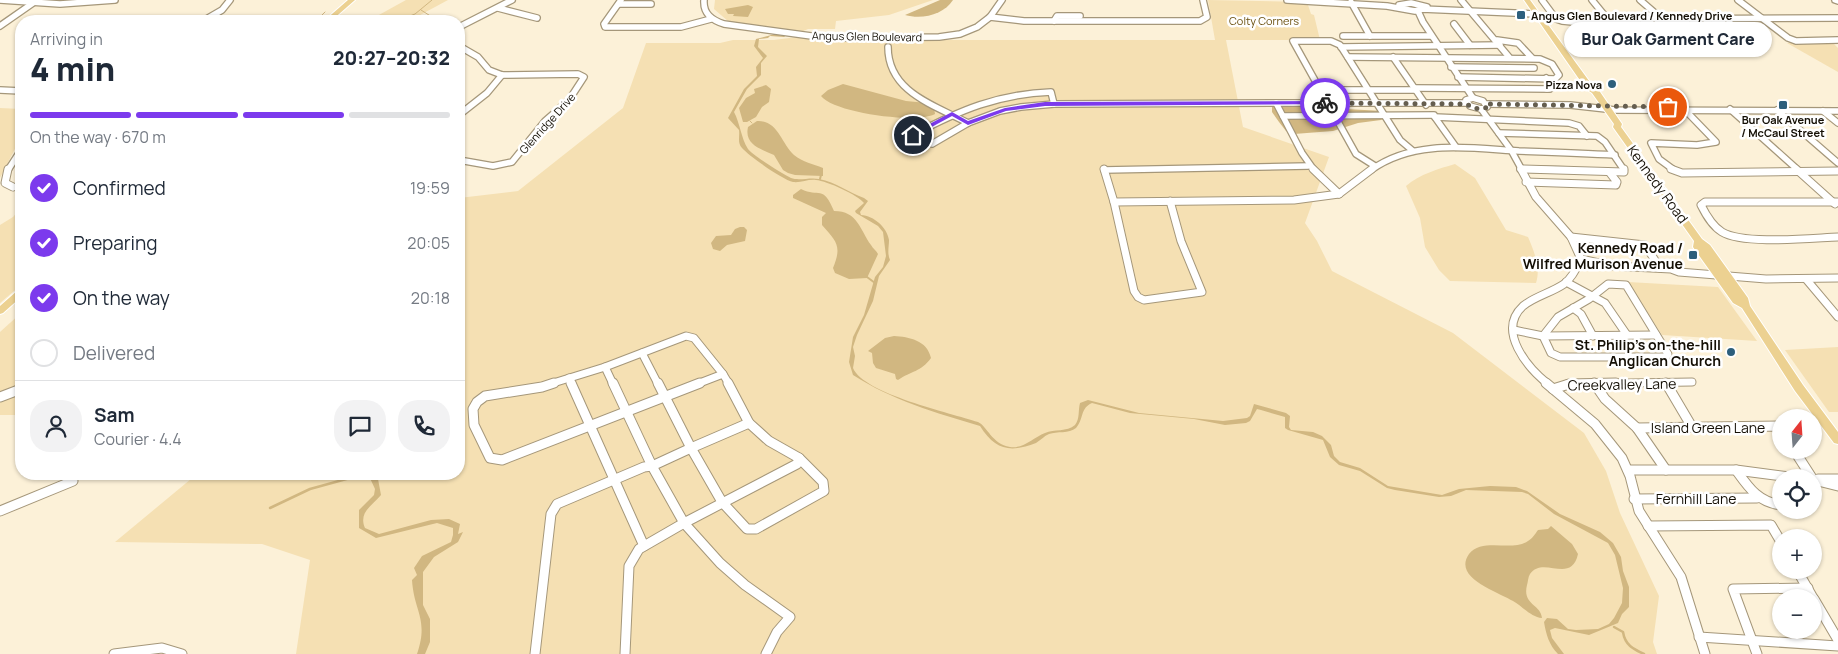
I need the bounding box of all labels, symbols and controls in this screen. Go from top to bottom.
place label: Angus Glen Boulevard / Kennedy Drive [1531,8,1733,23]
marker: Angus Glen Boulevard / Kennedy Drive [1515,9,1527,21]
park label: Colty Corners [1229,13,1299,28]
callout: Bur Oak Garment Care [1564,22,1772,57]
text: Arriving in [30,28,103,50]
street label: Angus Glen Boulevard [812,28,922,44]
text: Bur Oak Garment Care [1581,28,1755,50]
text: 20:27–20:32 [333,45,450,71]
text: 4 min [30,47,115,91]
place label: Pizza Nova [1545,77,1602,92]
courier [1300,78,1350,128]
marker: Pizza Nova [1606,78,1618,90]
pin [1647,86,1689,128]
street label: Glenridge Drive [516,89,579,157]
icon: bike [1311,89,1339,117]
icon: bag [1654,93,1682,121]
marker: Bur Oak Avenue / McCaul Street [1777,99,1789,111]
place label: Bur Oak Avenue / McCaul Street [1741,112,1825,140]
pin [892,114,934,156]
icon: home [899,121,927,149]
text: On the way · 670 m [30,126,166,148]
street label: Kennedy Road [1623,141,1693,227]
icon: check [30,174,58,202]
text: Confirmed [73,175,166,201]
text: 19:59 [410,177,450,199]
icon: check [30,229,58,257]
text: Preparing [73,230,158,256]
text: 20:05 [407,232,450,254]
place label: Kennedy Road / Wilfred Murison Avenue [1523,238,1683,273]
marker: Kennedy Road / Wilfred Murison Avenue [1687,249,1699,261]
icon: check [30,284,58,312]
text: On the way [73,285,170,311]
text: 20:18 [411,287,450,309]
place label: St. Philip's on-the-hill Anglican Church [1575,335,1721,370]
text: Delivered [73,340,155,366]
marker: St. Philip's on-the-hill Anglican Church [1725,346,1737,358]
street label: Creekvalley Lane [1567,374,1677,394]
button: person [30,400,82,452]
button: chat [334,400,386,452]
button: phone [398,400,450,452]
text: Sam [94,402,135,428]
north arrow [1772,409,1822,459]
map controls [1772,409,1822,639]
street label: Island Green Lane [1651,418,1765,437]
text: Courier · 4.4 [94,428,182,450]
button: locate [1772,469,1822,519]
street label: Fernhill Lane [1656,489,1736,508]
button: + [1772,529,1822,579]
button: − [1772,589,1822,639]

